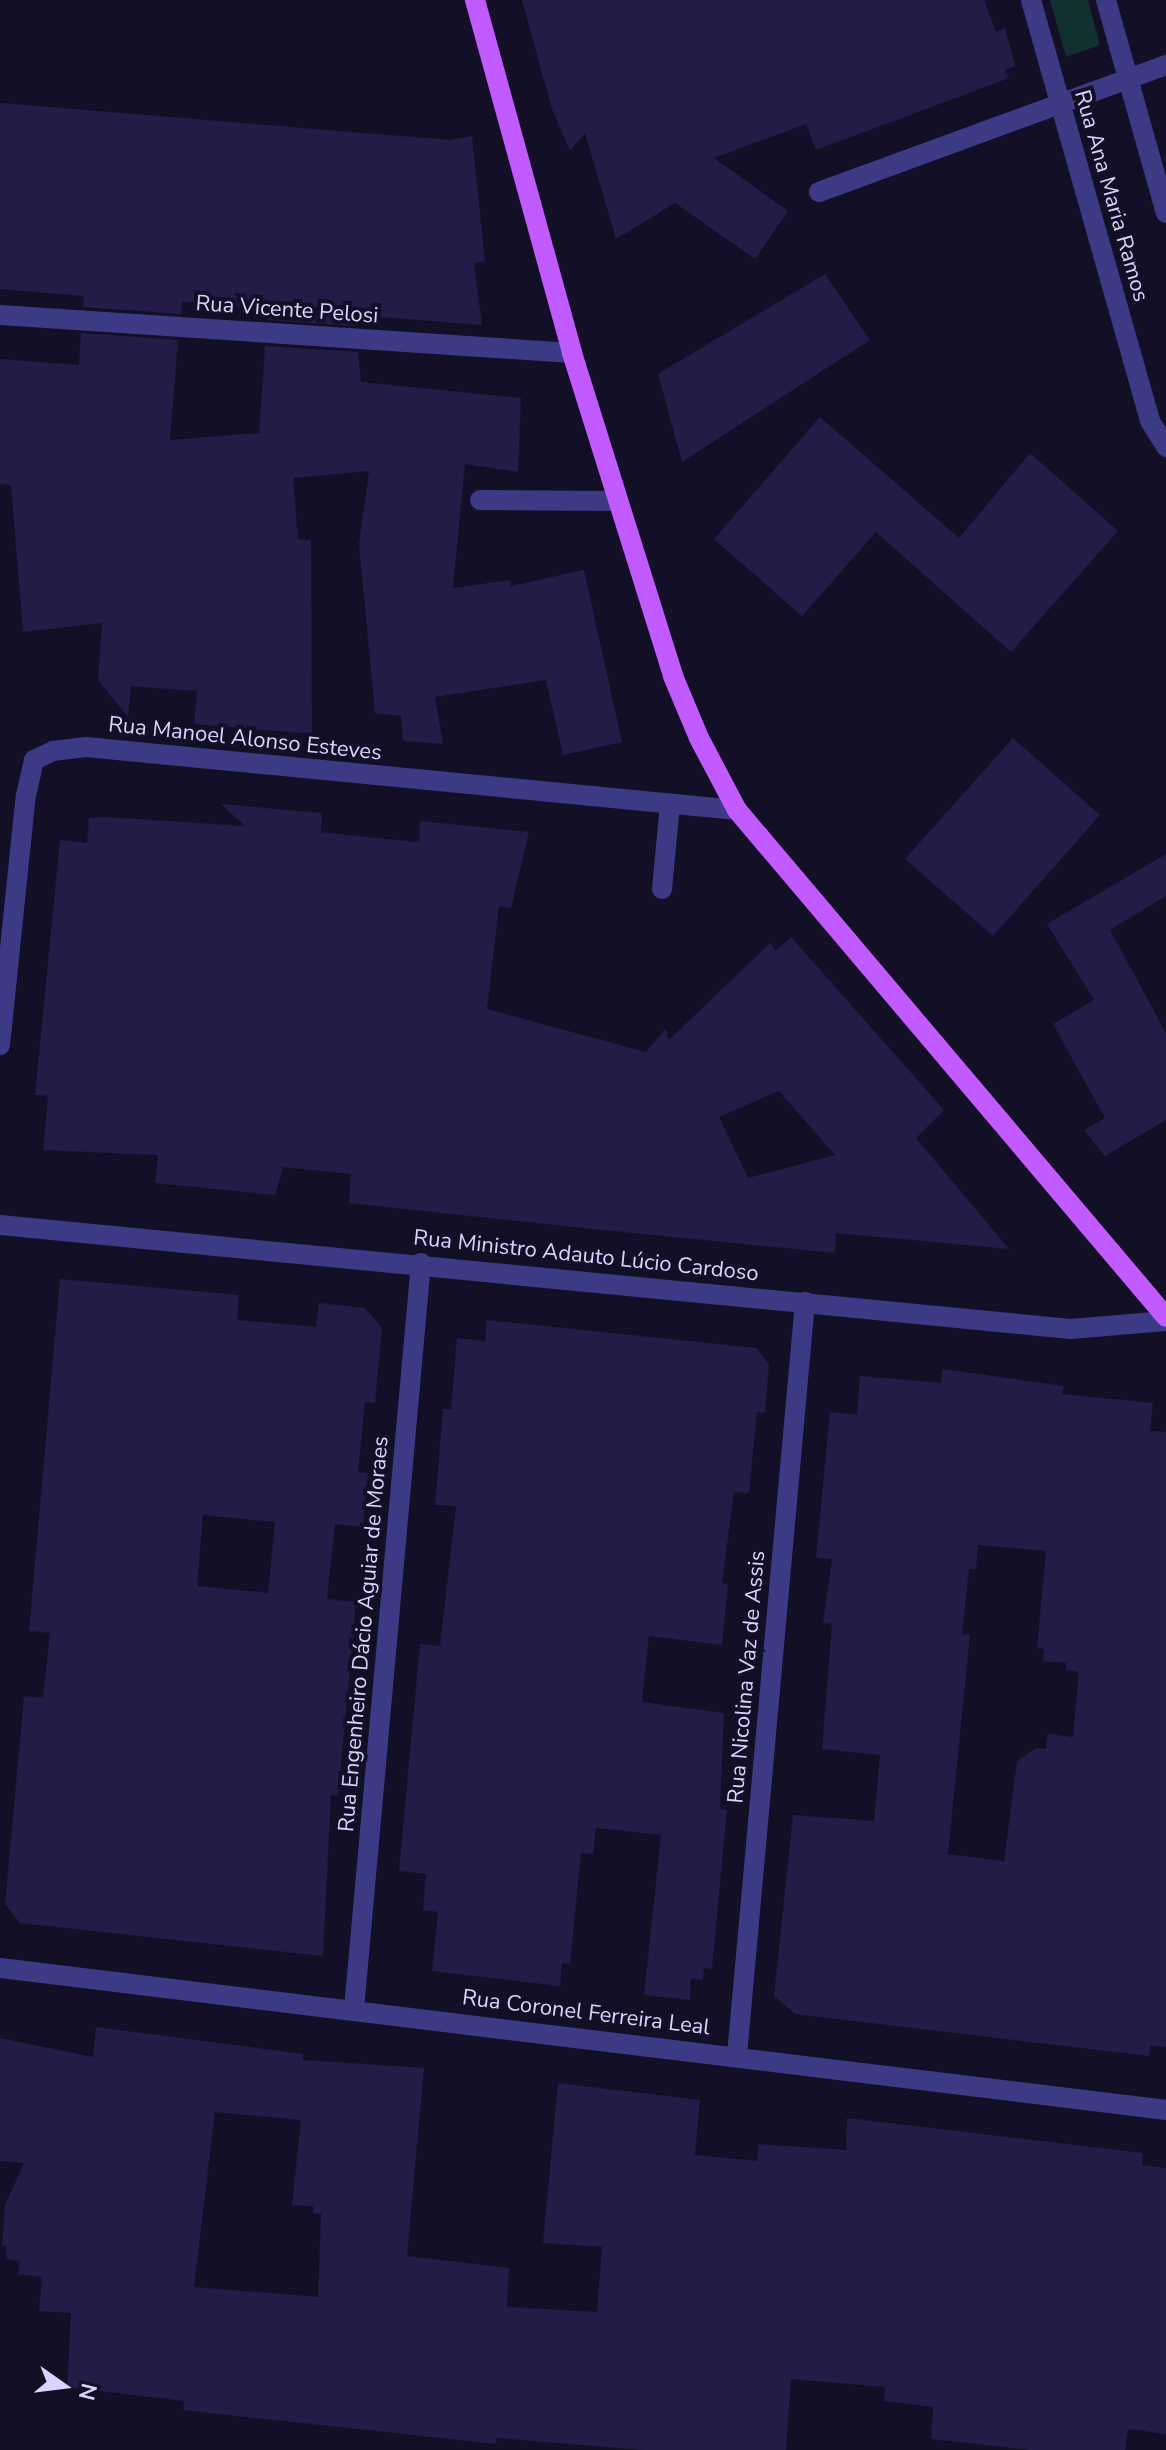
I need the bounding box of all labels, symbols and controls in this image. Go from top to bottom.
street label: Rua Ana Maria Ramos [1068,87,1154,305]
street label: Rua Vicente Pelosi [195,290,379,330]
street label: Rua Manoel Alonso Esteves [107,712,383,766]
street label: Rua Ministro Adauto Lúcio Cardoso [412,1225,760,1287]
street label: Rua Engenheiro Dácio Aguiar de Moraes [334,1435,394,1833]
street label: Rua Nicolina Vaz de Assis [723,1549,771,1805]
street label: Rua Coronel Ferreira Leal [461,1985,711,2041]
north arrow [24,2346,104,2426]
text: N [71,2380,104,2403]

